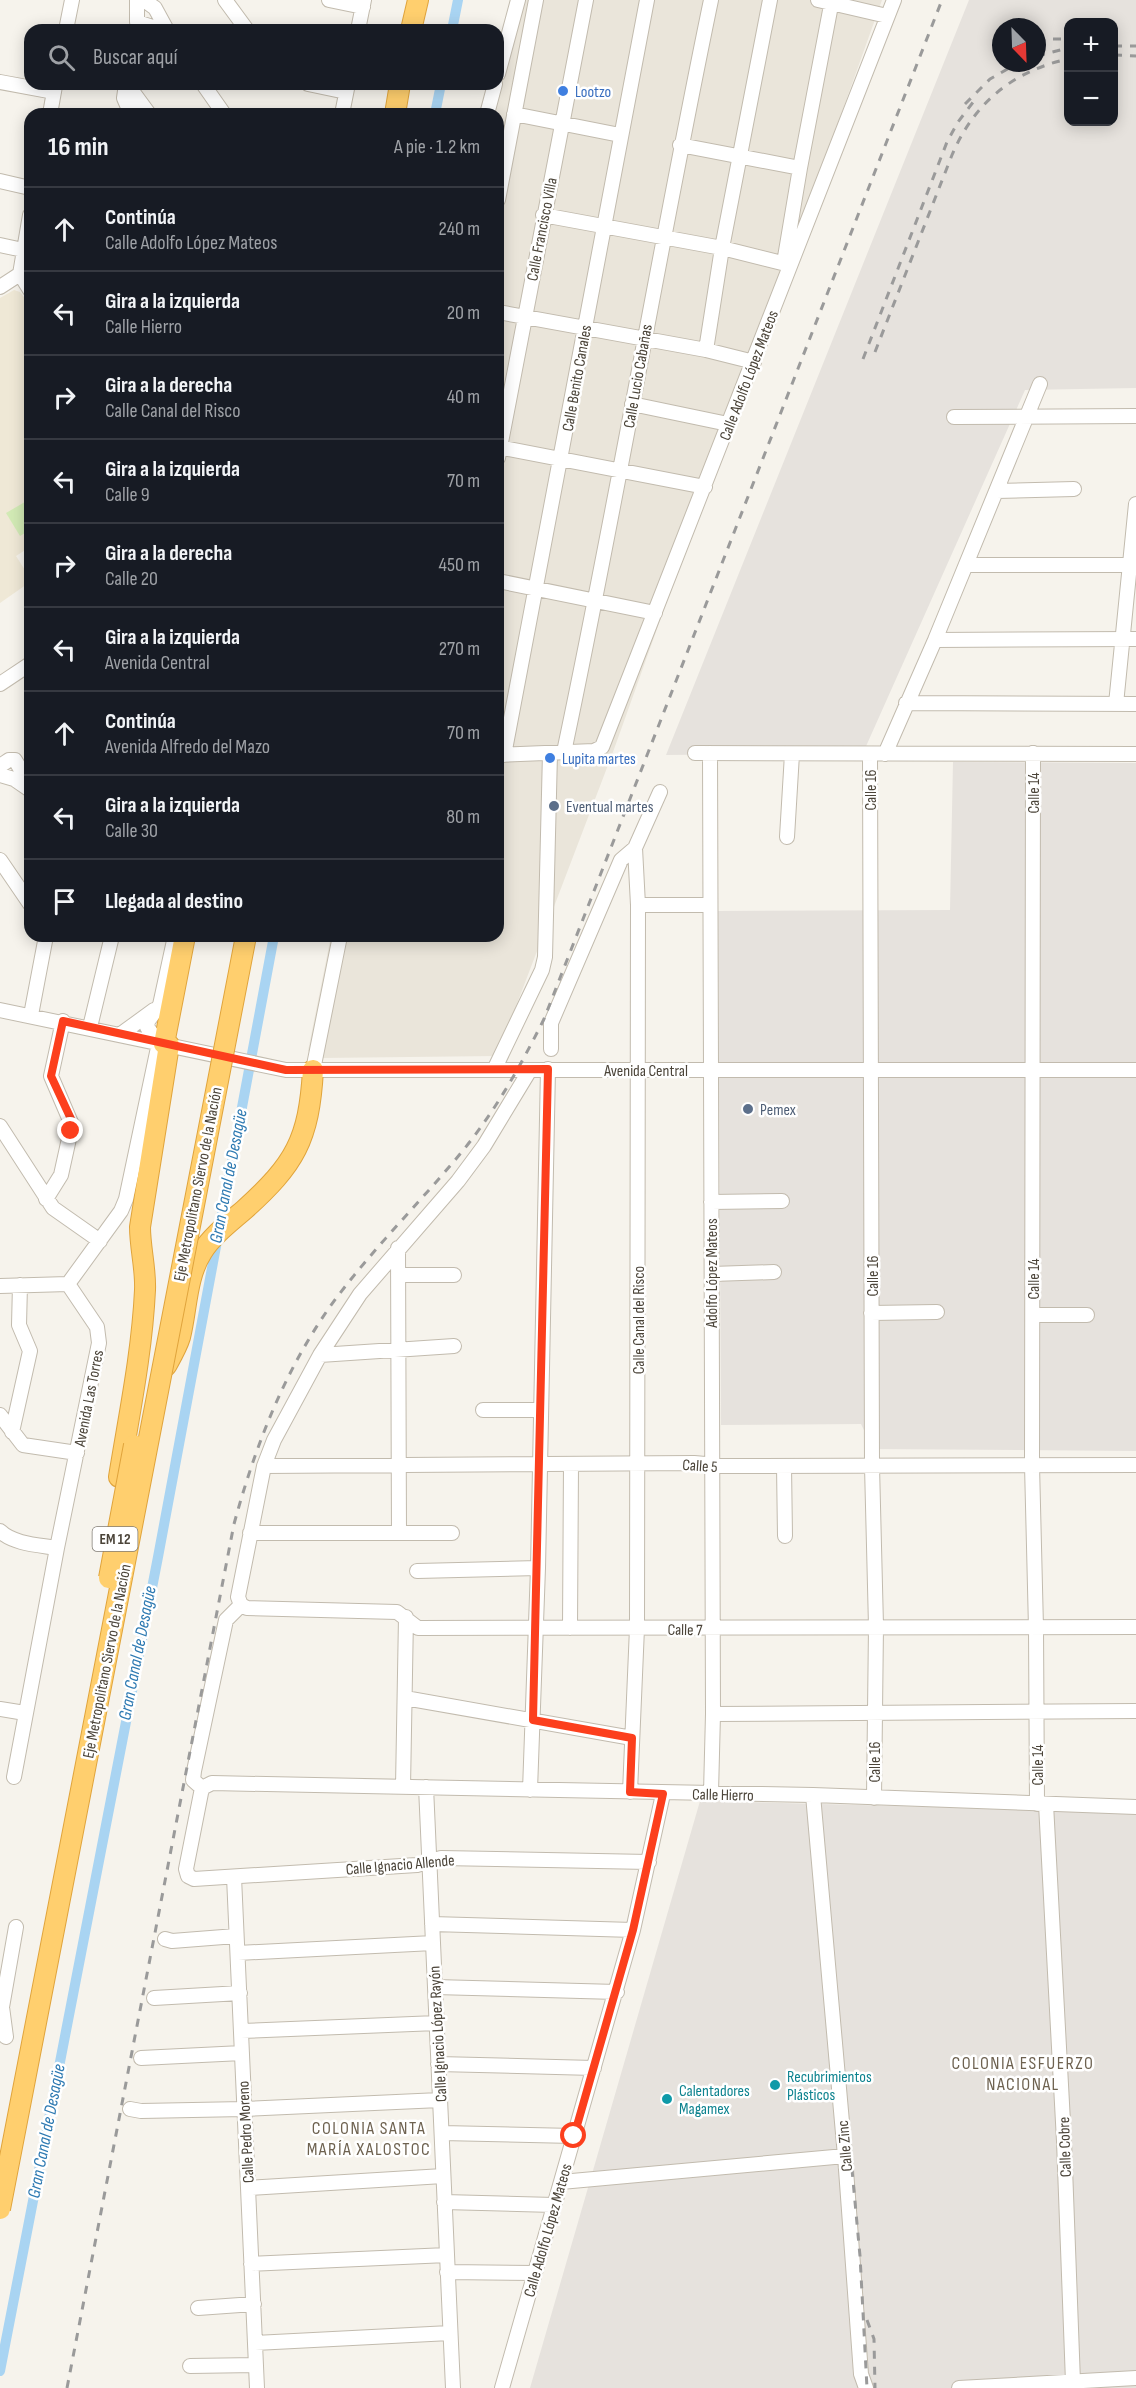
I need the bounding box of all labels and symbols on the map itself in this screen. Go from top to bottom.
north arrow [992,18,1046,72]
place label: Lootzo [575,83,611,102]
marker: Lootzo [556,84,570,98]
street label: Calle Francisco Villa [523,176,562,283]
street label: Calle Adolfo López Mateos [716,308,783,443]
street label: Calle Benito Canales [559,323,596,433]
street label: Calle Lucio Cabañas [620,323,657,430]
place label: Lupita martes [562,750,636,769]
marker: Lupita martes [543,751,557,765]
street label: Calle 16 [862,769,881,811]
street label: Calle 14 [1025,772,1044,813]
place label: Eventual martes [566,798,654,817]
marker: Eventual martes [547,799,561,813]
street label: Avenida Central [603,1062,688,1081]
street label: Eje Metropolitano Siervo de la Nación [170,1086,227,1283]
place label: Pemex [760,1101,796,1120]
marker: Pemex [741,1102,755,1116]
water label: Gran Canal de Desagüe [205,1107,252,1245]
route end [57,1117,83,1143]
street label: Adolfo López Mateos [703,1218,722,1329]
street label: Calle 16 [864,1255,883,1297]
street label: Calle 14 [1025,1258,1044,1299]
street label: Calle Canal del Risco [630,1266,649,1374]
street label: Avenida Las Torres [71,1348,108,1449]
street label: Calle 5 [682,1456,718,1477]
road number: EM 12 [92,1527,138,1551]
street label: Eje Metropolitano Siervo de la Nación [79,1563,136,1760]
water label: Gran Canal de Desagüe [114,1584,161,1722]
street label: Calle 7 [667,1621,703,1640]
street label: Calle 16 [866,1741,885,1783]
street label: Calle 14 [1029,1744,1048,1785]
street label: Calle Hierro [692,1785,754,1806]
street label: Calle Ignacio Allende [345,1851,455,1880]
street label: Calle Ignacio López Rayón [425,1965,452,2102]
district label: COLONIA ESFUERZO NACIONAL [952,2053,1094,2095]
water label: Gran Canal de Desagüe [23,2062,70,2200]
place label: Recubrimientos Plásticos [787,2068,872,2105]
marker: Recubrimientos Plásticos [768,2078,782,2092]
street label: Calle Pedro Moreno [234,2080,259,2184]
place label: Calentadores Magamex [679,2082,750,2119]
marker: Calentadores Magamex [660,2092,674,2106]
street label: Calle Cobre [1055,2117,1076,2177]
district label: COLONIA SANTA MARÍA XALOSTOC [307,2118,431,2160]
street label: Calle Zinc [834,2119,857,2172]
route start [560,2122,586,2148]
street label: Calle Adolfo López Mateos [520,2161,577,2299]

